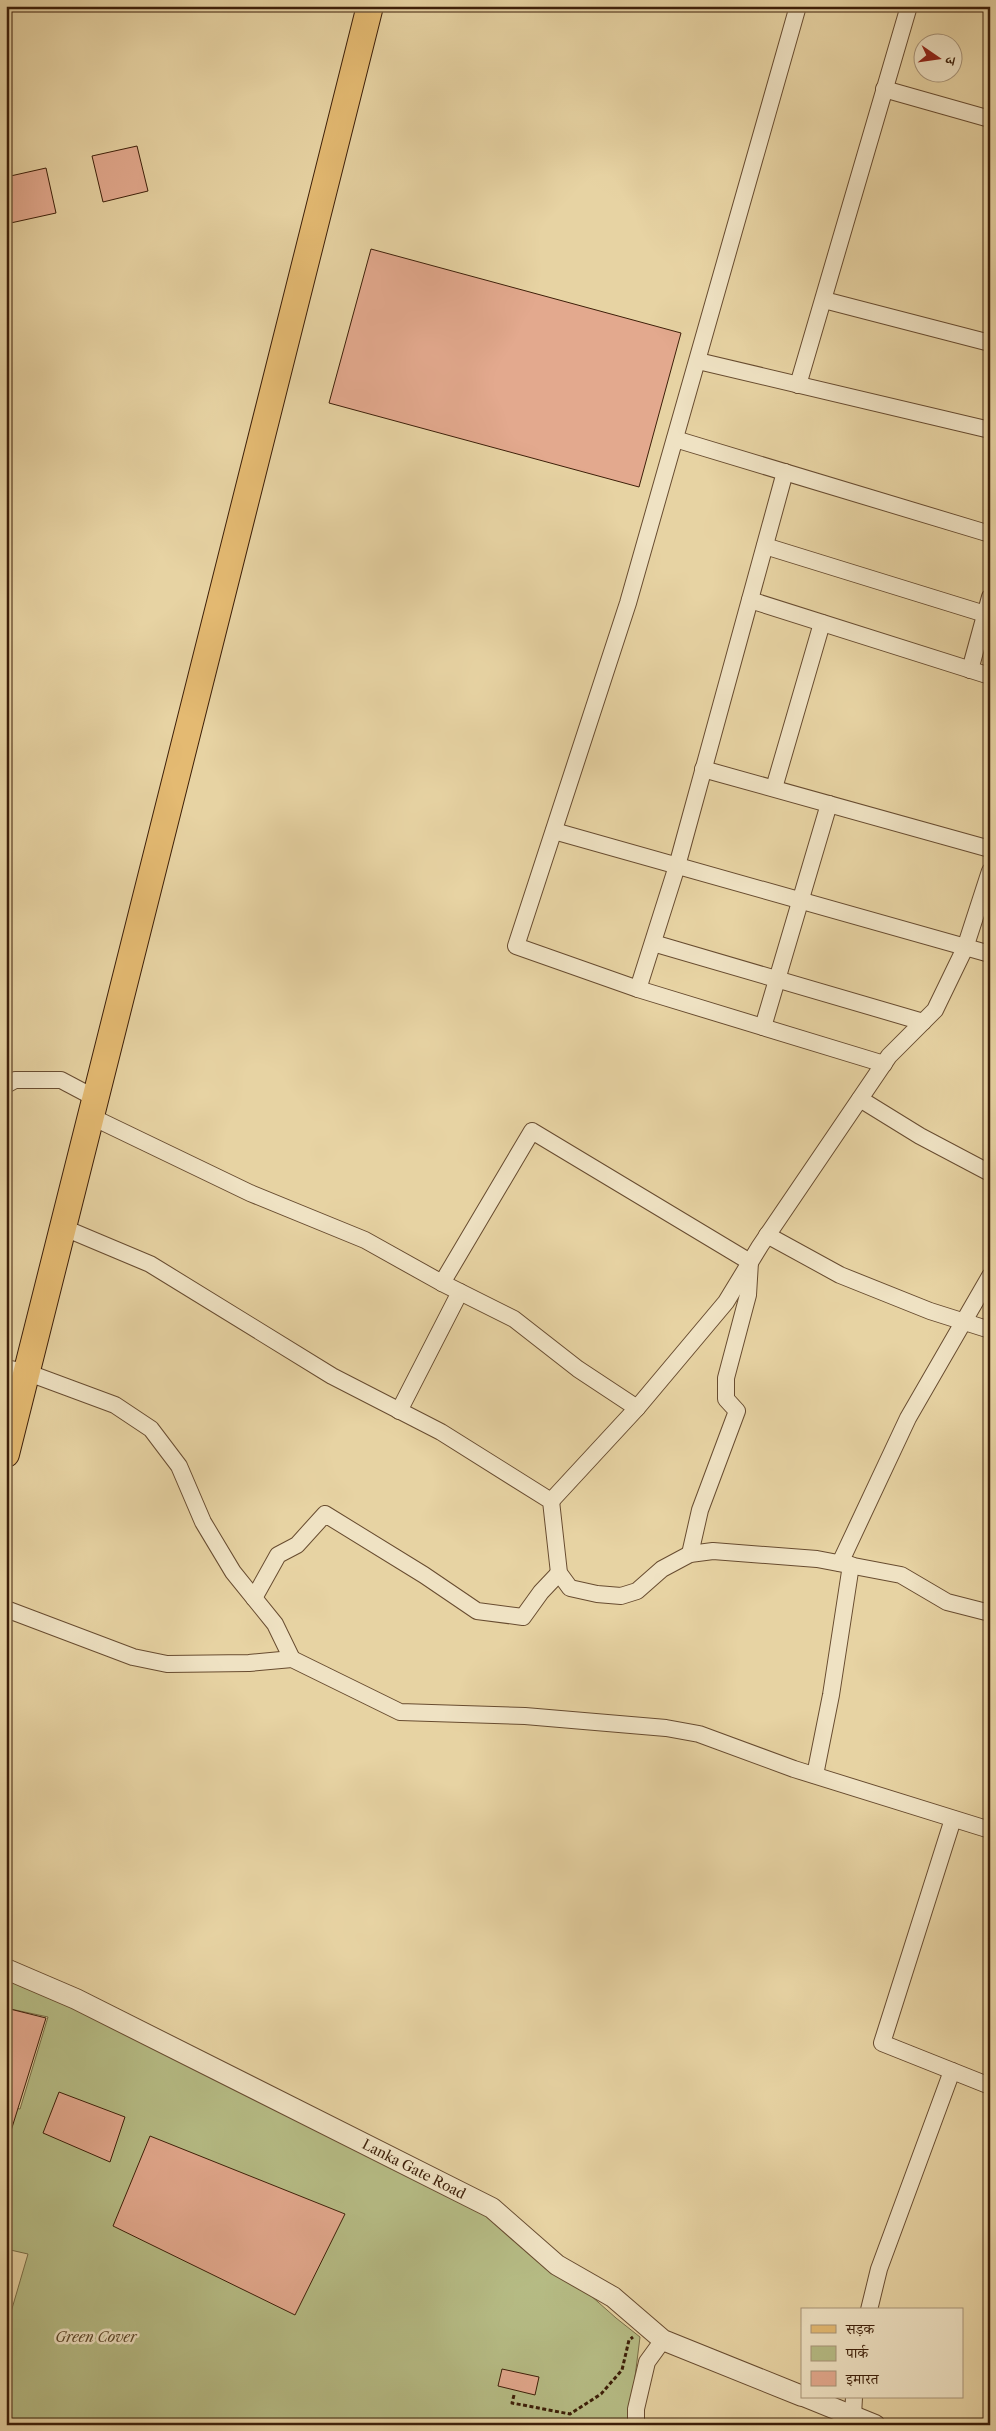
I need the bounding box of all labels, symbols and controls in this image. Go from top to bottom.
north arrow [914,32,964,82]
text: उ [941,54,960,67]
street label: Lanka Gate Road [359,2135,469,2203]
legend [801,2308,964,2398]
text: सड़क [845,2319,875,2338]
park label: Green Cover [55,2328,138,2346]
text: पार्क [845,2343,869,2362]
text: इमारत [845,2369,880,2388]

